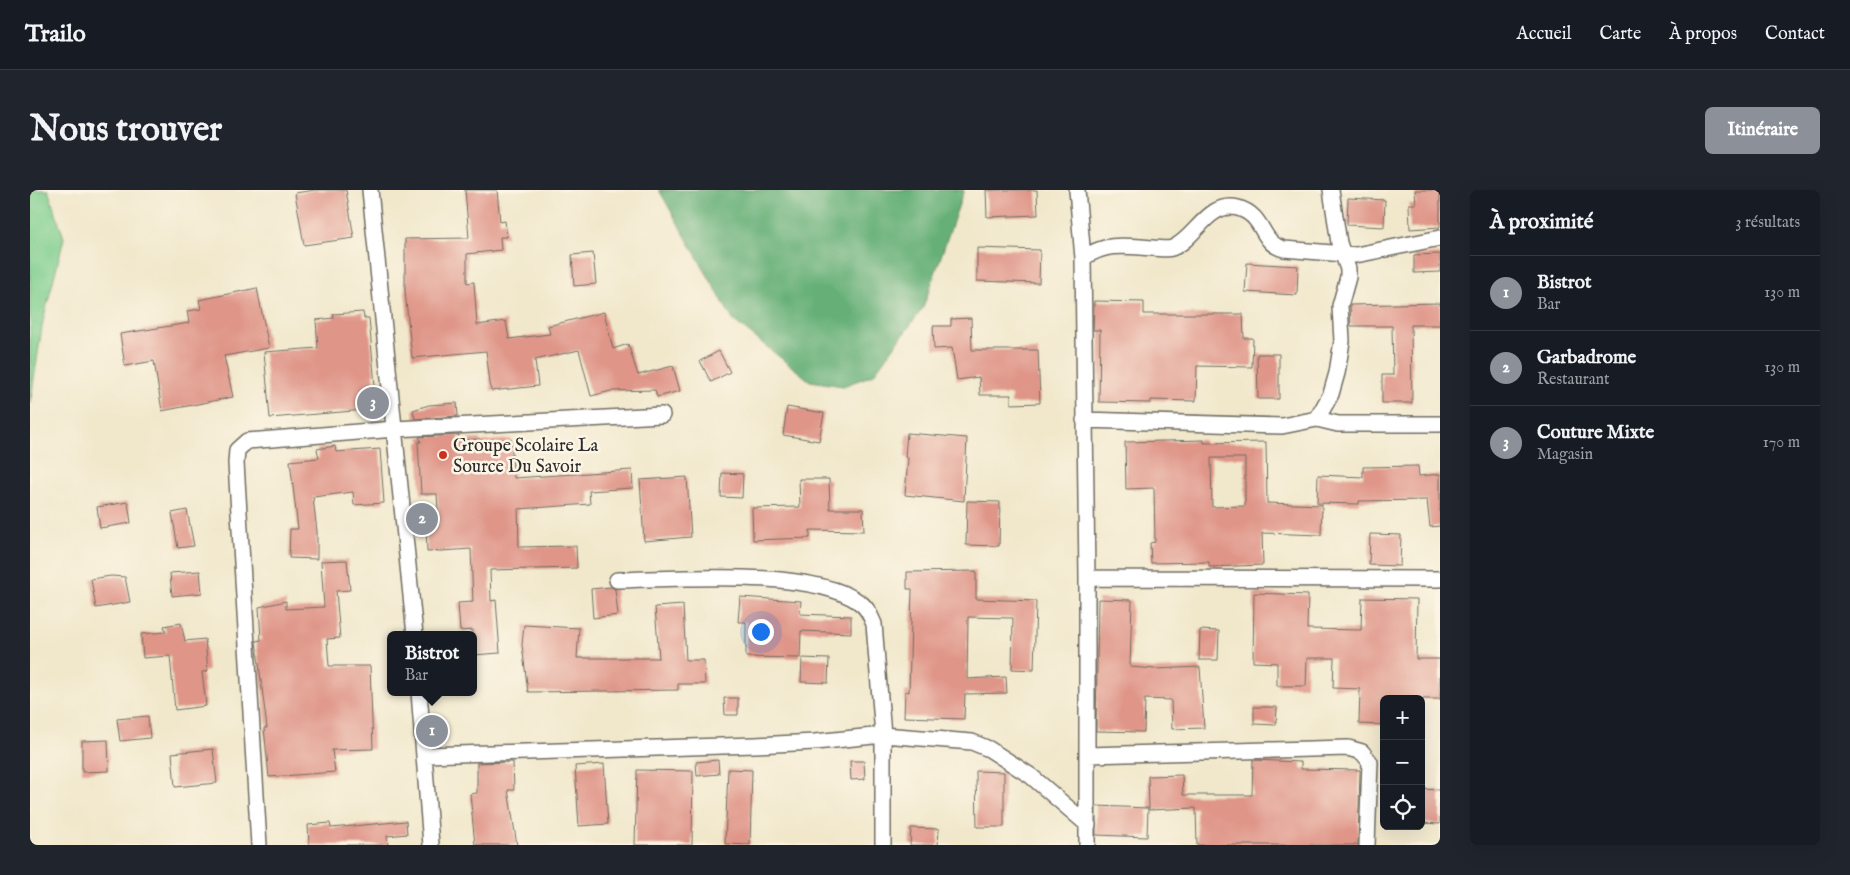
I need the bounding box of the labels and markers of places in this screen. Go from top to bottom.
pin: 3 [357,384,389,422]
place label: Groupe Scolaire La Source Du Savoir [453,435,599,479]
marker: Groupe Scolaire La Source Du Savoir [437,449,449,461]
pin: 2 [406,500,438,538]
pin: 1 [416,712,448,750]

